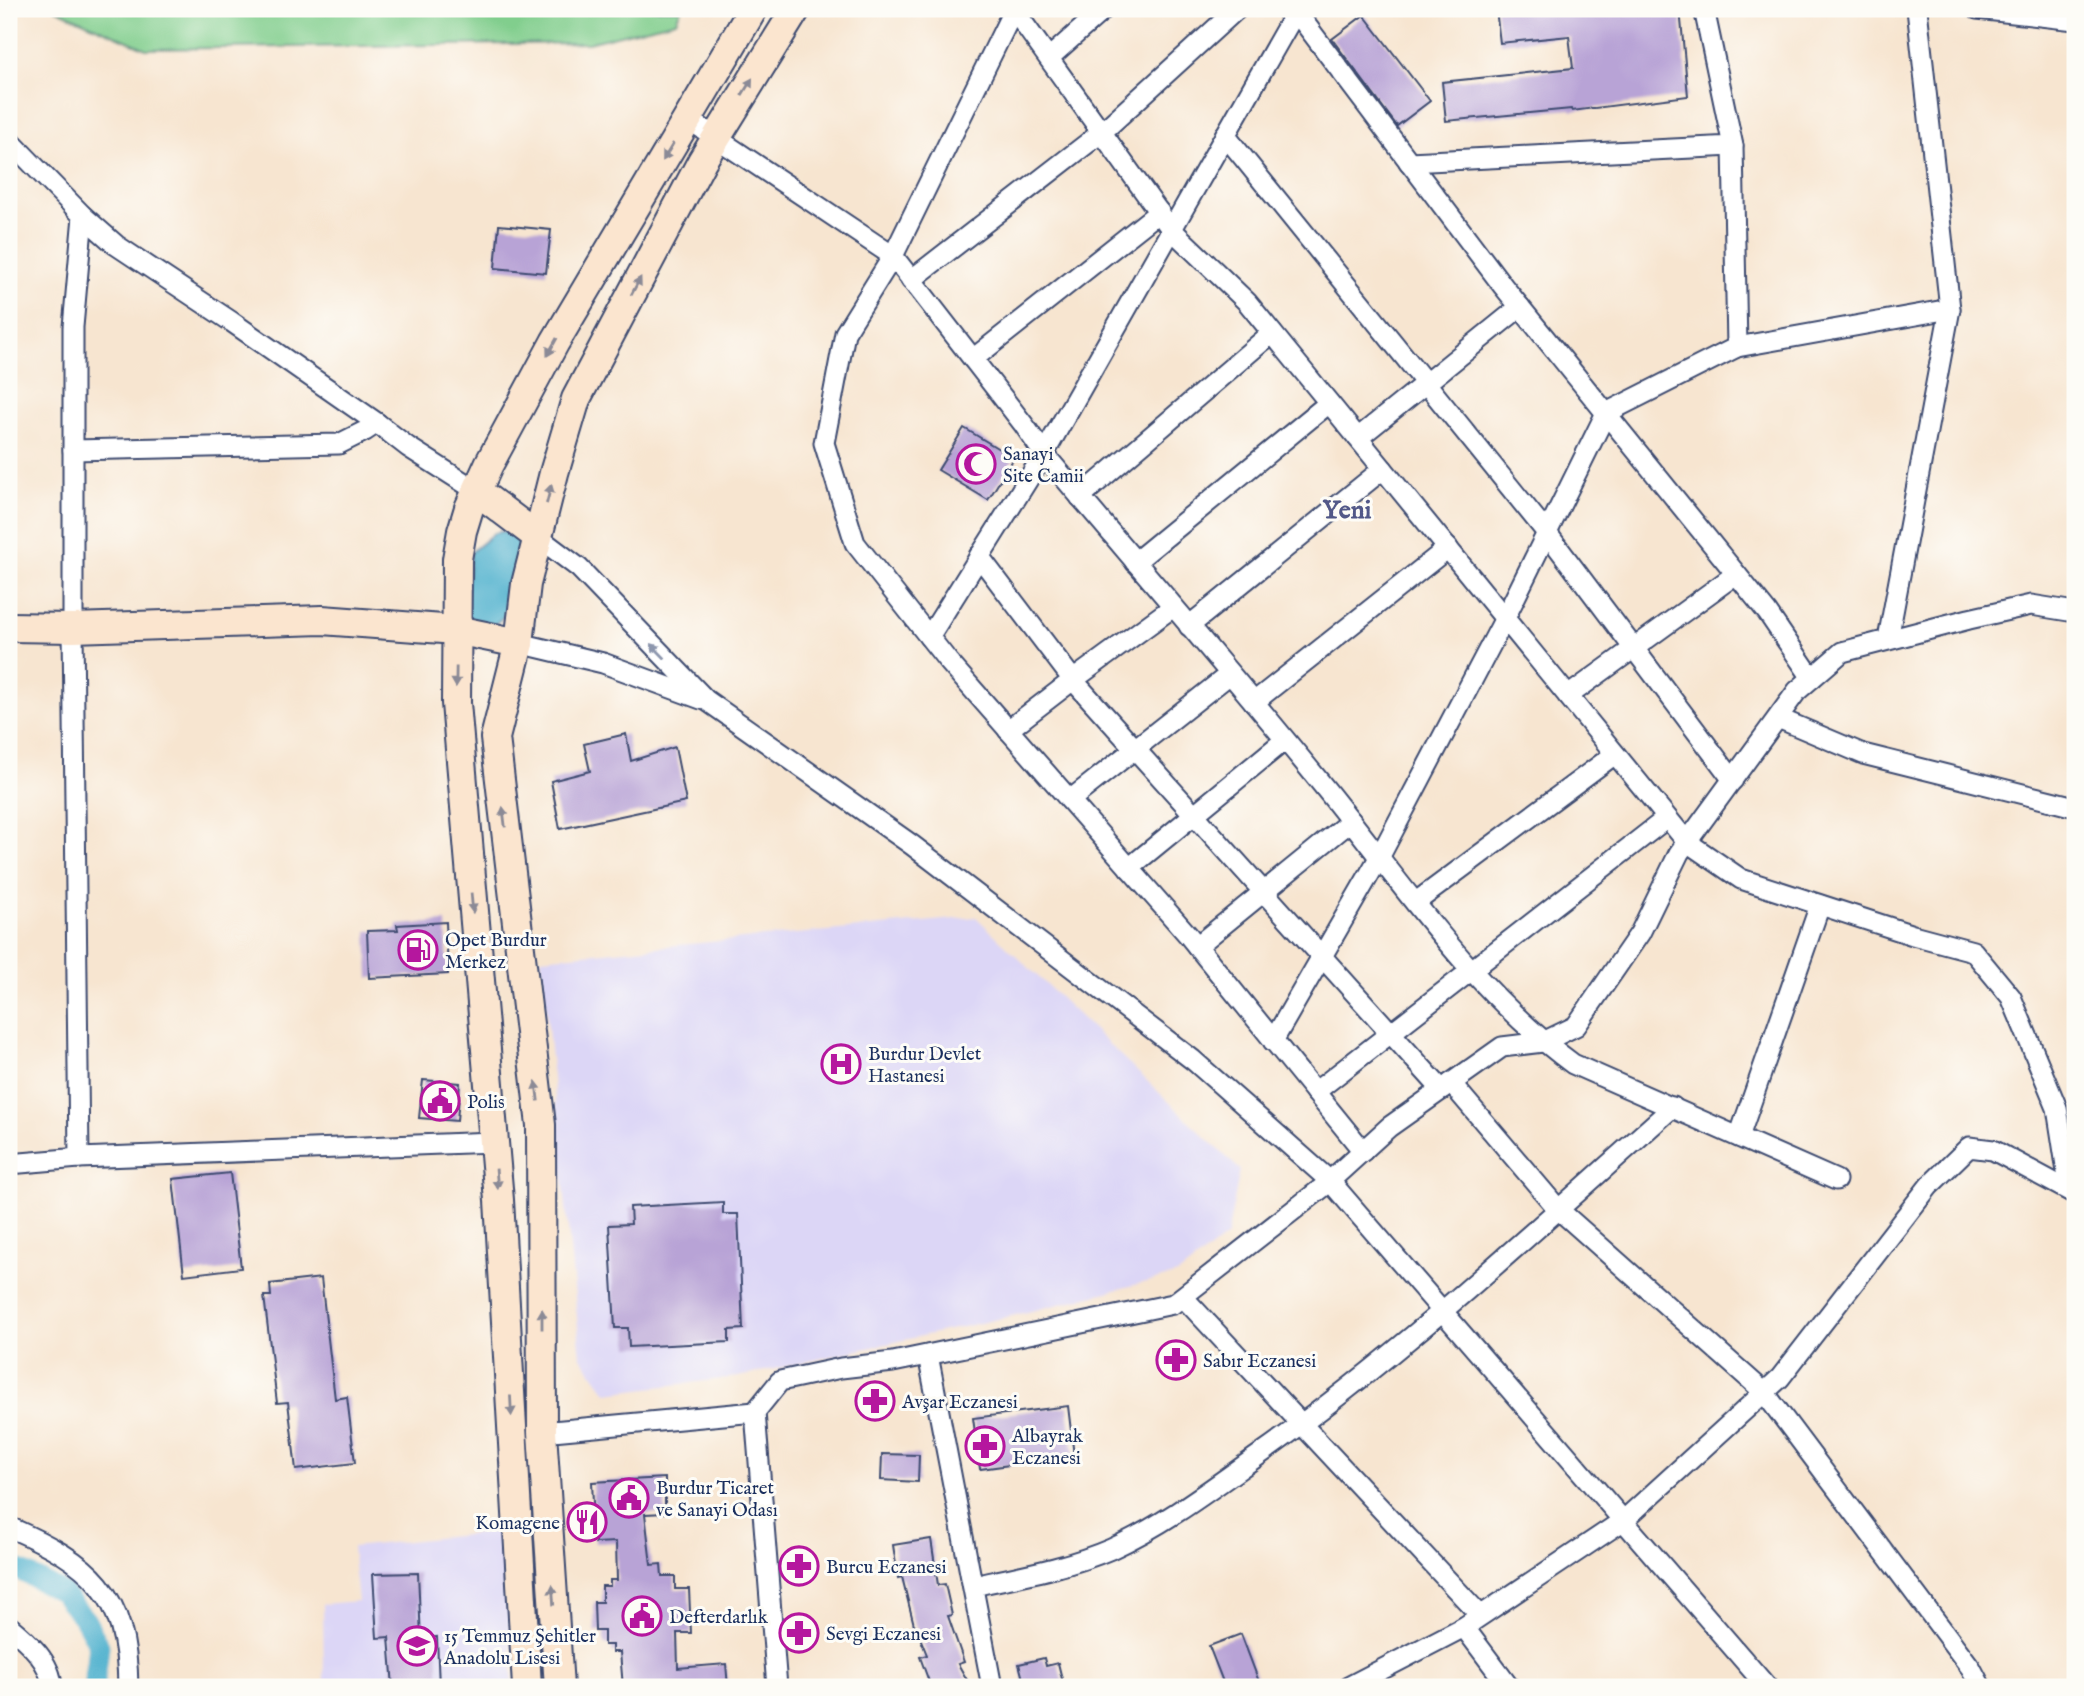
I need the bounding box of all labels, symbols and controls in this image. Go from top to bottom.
one-way arrow [741,78,754,97]
one-way arrow [662,142,674,161]
one-way arrow [630,276,642,295]
one-way arrow [546,338,558,357]
mosque icon: Sanayi Site Camii [955,443,997,485]
place label: Sanayi Site Camii [1003,443,1084,489]
one-way arrow [544,483,555,505]
district label: Yeni [1323,494,1371,527]
one-way arrow [651,643,667,660]
one-way arrow [450,666,462,688]
one-way arrow [499,806,510,828]
one-way arrow [467,892,478,914]
fuel station icon: Opet Burdur Merkez [397,929,439,971]
place label: Opet Burdur Merkez [445,929,547,975]
hospital icon: Burdur Devlet Hastanesi [820,1043,862,1085]
place label: Burdur Devlet Hastanesi [868,1043,982,1089]
public building icon: Polis [419,1080,461,1122]
one-way arrow [532,1080,543,1102]
place label: Polis [467,1091,505,1115]
one-way arrow [492,1168,503,1190]
one-way arrow [536,1307,548,1329]
pharmacy icon: Sabır Eczanesi [1155,1339,1197,1381]
place label: Sabır Eczanesi [1203,1350,1316,1374]
pharmacy icon: Avşar Eczanesi [854,1380,896,1422]
place label: Avşar Eczanesi [901,1391,1018,1415]
one-way arrow [506,1395,517,1417]
pharmacy icon: Albayrak Eczanesi [964,1425,1006,1467]
place label: Albayrak Eczanesi [1011,1425,1084,1471]
public building icon: Burdur Ticaret ve Sanayi Odası [608,1477,650,1519]
place label: Burdur Ticaret ve Sanayi Odası [656,1477,778,1523]
restaurant icon: Komagene [566,1501,608,1543]
place label: Komagene [475,1512,560,1536]
pharmacy icon: Burcu Eczanesi [778,1545,820,1587]
place label: Burcu Eczanesi [826,1556,947,1580]
one-way arrow [547,1583,558,1605]
public building icon: Defterdarlık [621,1595,663,1637]
place label: Defterdarlık [669,1606,769,1630]
pharmacy icon: Sevgi Eczanesi [778,1612,820,1654]
place label: Sevgi Eczanesi [826,1623,941,1647]
school or university icon: 15 Temmuz Şehitler Anadolu Lisesi [396,1625,438,1667]
place label: 15 Temmuz Şehitler Anadolu Lisesi [443,1625,596,1671]

